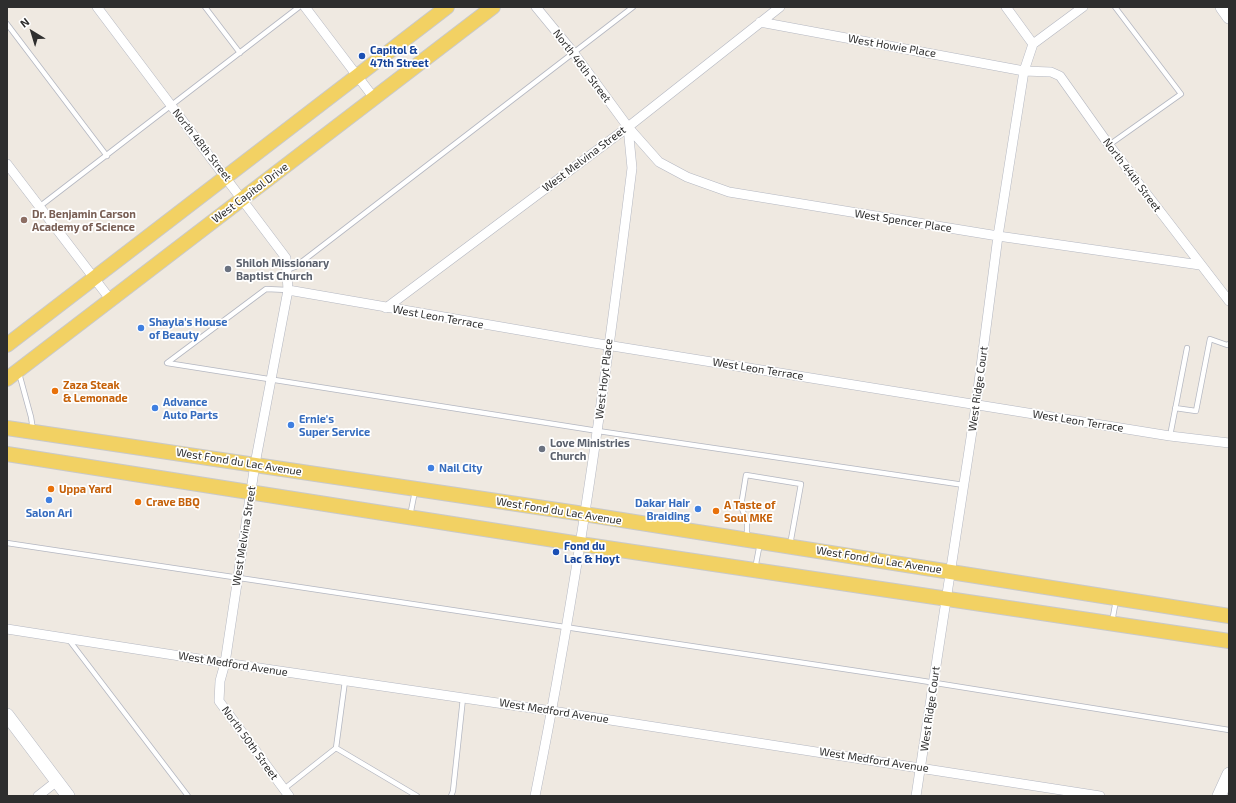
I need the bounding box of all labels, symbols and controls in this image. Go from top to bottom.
north arrow [12,12,52,52]
text: N [17,15,31,30]
street label: North 46th Street [550,27,614,105]
street label: West Howie Place [847,32,937,60]
place label: Capitol & 47th Street [370,43,429,69]
marker: Capitol & 47th Street [357,51,367,61]
street label: North 48th Street [170,106,234,184]
street label: West Melvina Street [540,123,628,195]
street label: North 44th Street [1100,136,1164,214]
street label: West Capitol Drive [209,160,291,226]
place label: Dr. Benjamin Carson Academy of Science [32,207,136,233]
street label: West Spencer Place [853,207,953,235]
marker: Dr. Benjamin Carson Academy of Science [19,215,29,225]
place label: Shiloh Missionary Baptist Church [236,256,329,282]
marker: Shiloh Missionary Baptist Church [223,264,233,274]
street label: West Leon Terrace [391,303,485,331]
place label: Shayla's House of Beauty [149,315,227,341]
marker: Shayla's House of Beauty [136,323,146,333]
street label: West Hoyt Place [592,338,616,420]
street label: West Ridge Court [965,345,991,433]
street label: West Leon Terrace [711,355,805,383]
place label: Zaza Steak & Lemonade [63,378,128,404]
marker: Zaza Steak & Lemonade [50,386,60,396]
place label: Advance Auto Parts [163,395,218,421]
marker: Advance Auto Parts [150,403,160,413]
street label: West Leon Terrace [1031,407,1125,435]
place label: Ernie's Super Service [299,412,370,438]
marker: Ernie's Super Service [286,420,296,430]
place label: Love Ministries Church [550,436,630,462]
marker: Love Ministries Church [537,444,547,454]
street label: West Fond du Lac Avenue [175,446,303,478]
place label: Nail City [439,461,482,475]
marker: Nail City [426,463,436,473]
place label: Uppa Yard [59,482,112,496]
marker: Uppa Yard [46,484,56,494]
street label: West Melvina Street [230,485,258,587]
marker: Salon Ari [44,495,54,505]
place label: Crave BBQ [146,495,200,509]
street label: West Fond du Lac Avenue [495,495,623,527]
place label: Dakar Hair Braiding [635,496,690,522]
marker: Crave BBQ [133,497,143,507]
place label: A Taste of Soul MKE [724,498,775,524]
marker: Dakar Hair Braiding [693,504,703,514]
place label: Salon Ari [26,506,72,520]
marker: A Taste of Soul MKE [711,506,721,516]
place label: Fond du Lac & Hoyt [564,539,620,565]
street label: West Fond du Lac Avenue [815,544,943,576]
marker: Fond du Lac & Hoyt [551,547,561,557]
street label: West Medford Avenue [177,649,289,679]
street label: West Ridge Court [917,665,943,753]
street label: West Medford Avenue [498,696,610,726]
street label: North 50th Street [219,704,281,782]
street label: West Medford Avenue [818,745,930,775]

